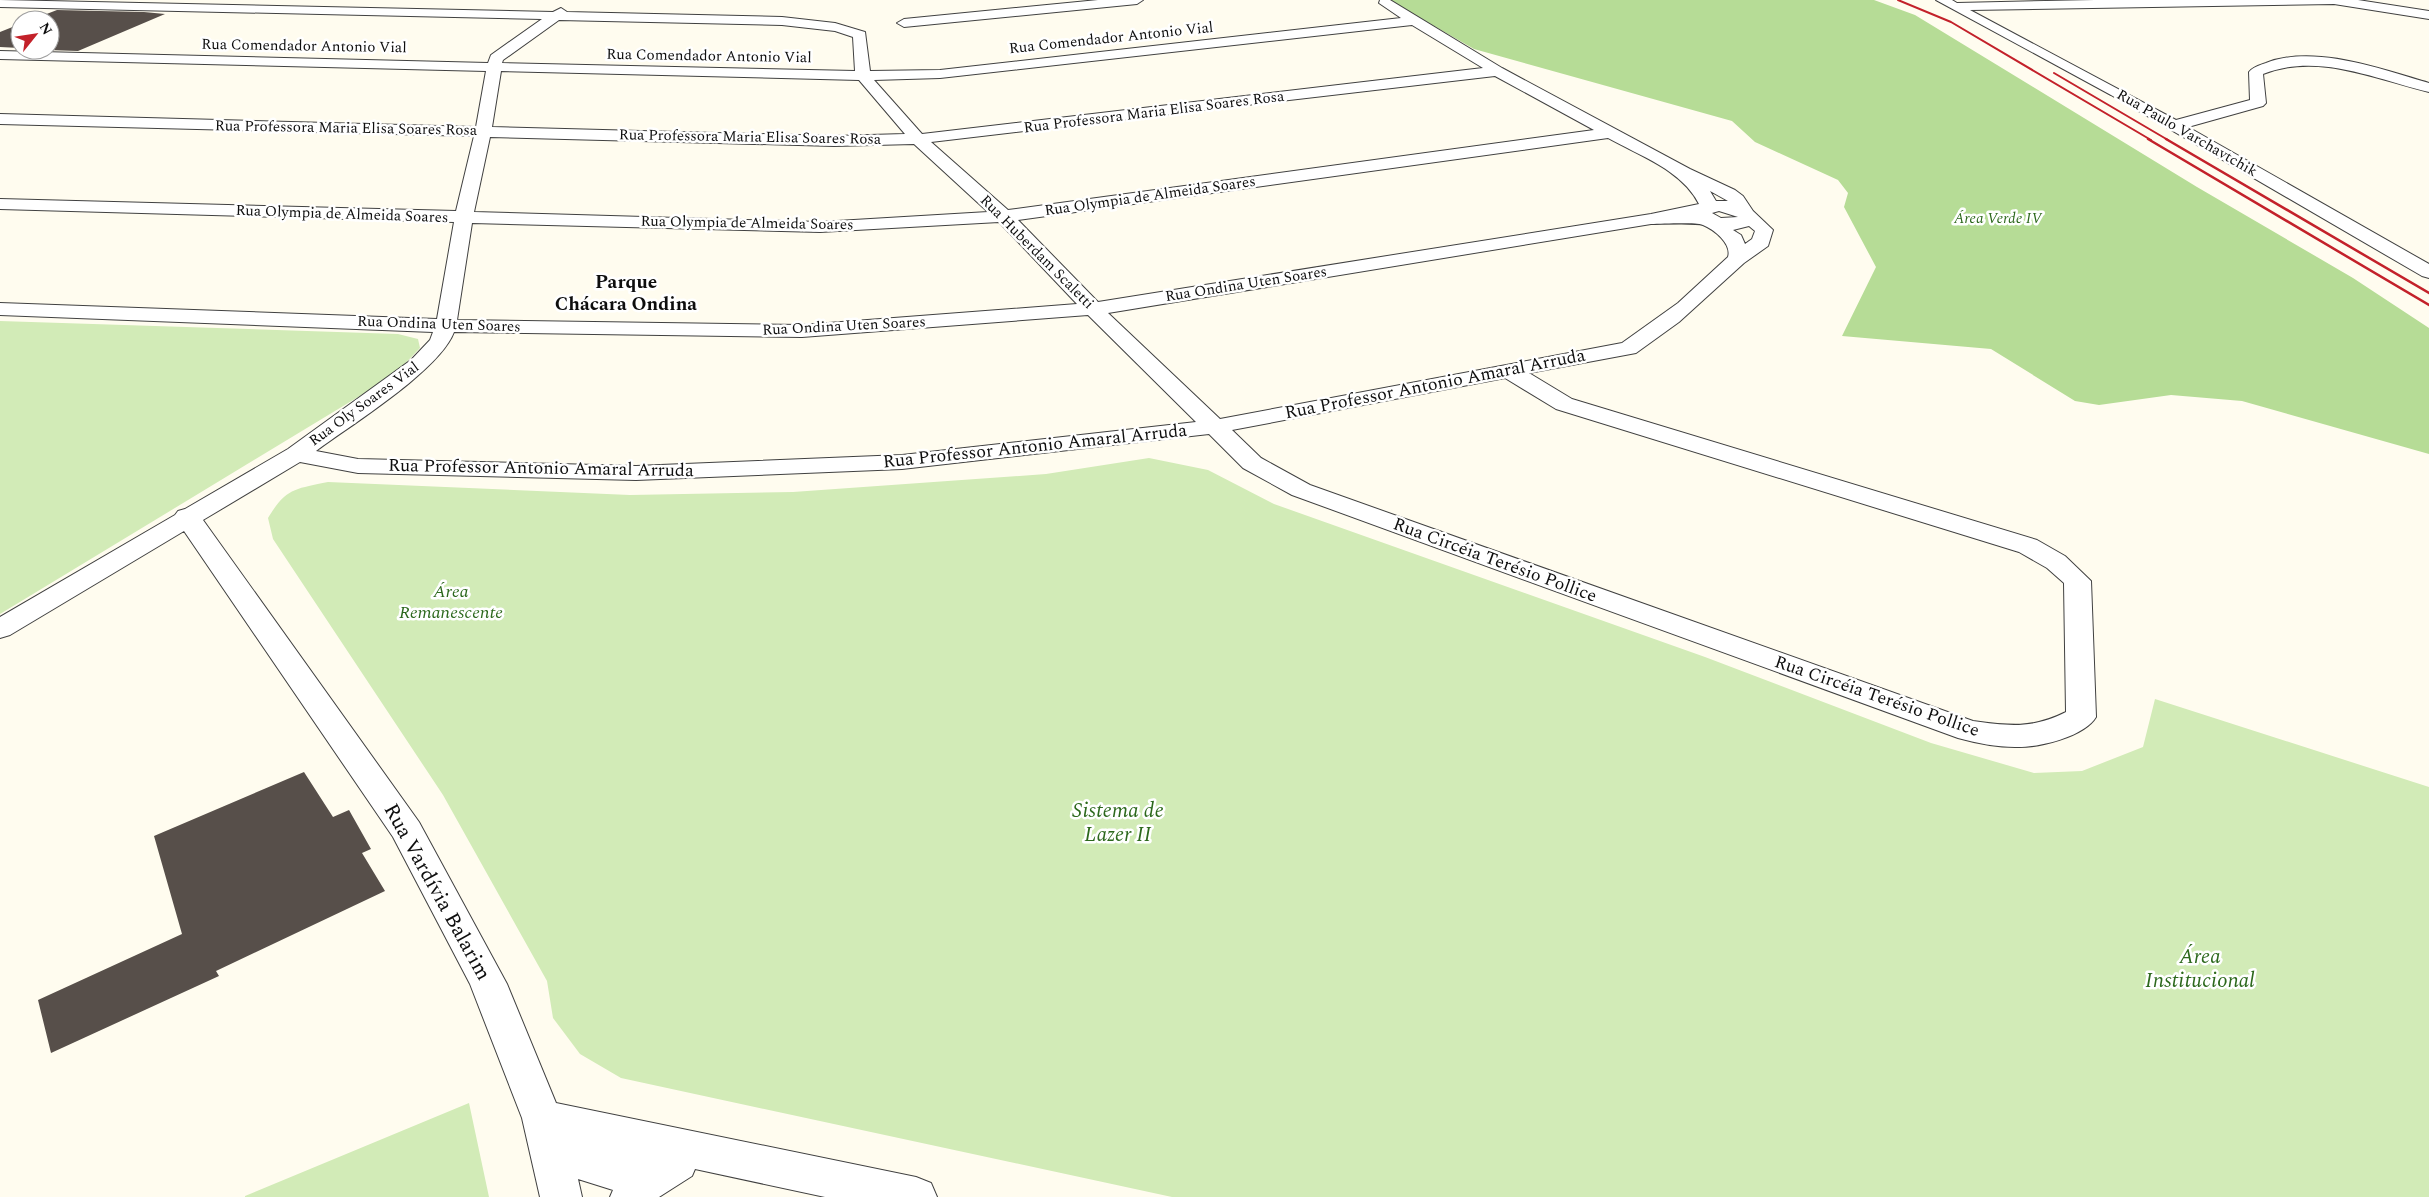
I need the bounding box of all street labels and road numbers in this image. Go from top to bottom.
street label: Rua Comendador Antonio Vial [1008,16,1214,60]
street label: Rua Comendador Antonio Vial [201,33,407,59]
street label: Rua Comendador Antonio Vial [606,43,812,69]
street label: Rua Paulo Varchavtchik [2112,83,2262,183]
street label: Rua Professora Maria Elisa Soares Rosa [1022,85,1286,139]
street label: Rua Professora Maria Elisa Soares Rosa [215,114,478,142]
street label: Rua Professora Maria Elisa Soares Rosa [619,123,882,151]
street label: Rua Olympia de Almeida Soares [1043,170,1257,222]
street label: Rua Huberdam Scaletti [975,190,1099,314]
street label: Rua Olympia de Almeida Soares [235,199,449,229]
street label: Rua Olympia de Almeida Soares [640,210,854,236]
street label: Rua Ondina Uten Soares [1163,260,1329,308]
street label: Rua Ondina Uten Soares [357,310,521,338]
street label: Rua Ondina Uten Soares [762,310,926,342]
street label: Rua Professor Antonio Amaral Arruda [1282,342,1588,426]
street label: Rua Oly Soares Vial [304,356,424,452]
street label: Rua Professor Antonio Amaral Arruda [882,417,1189,475]
street label: Rua Professor Antonio Amaral Arruda [388,452,694,484]
street label: Rua Circéia Terésio Pollice [1389,511,1601,609]
street label: Rua Circéia Terésio Pollice [1771,648,1983,744]
street label: Rua Vardívia Balarim [375,798,499,986]

